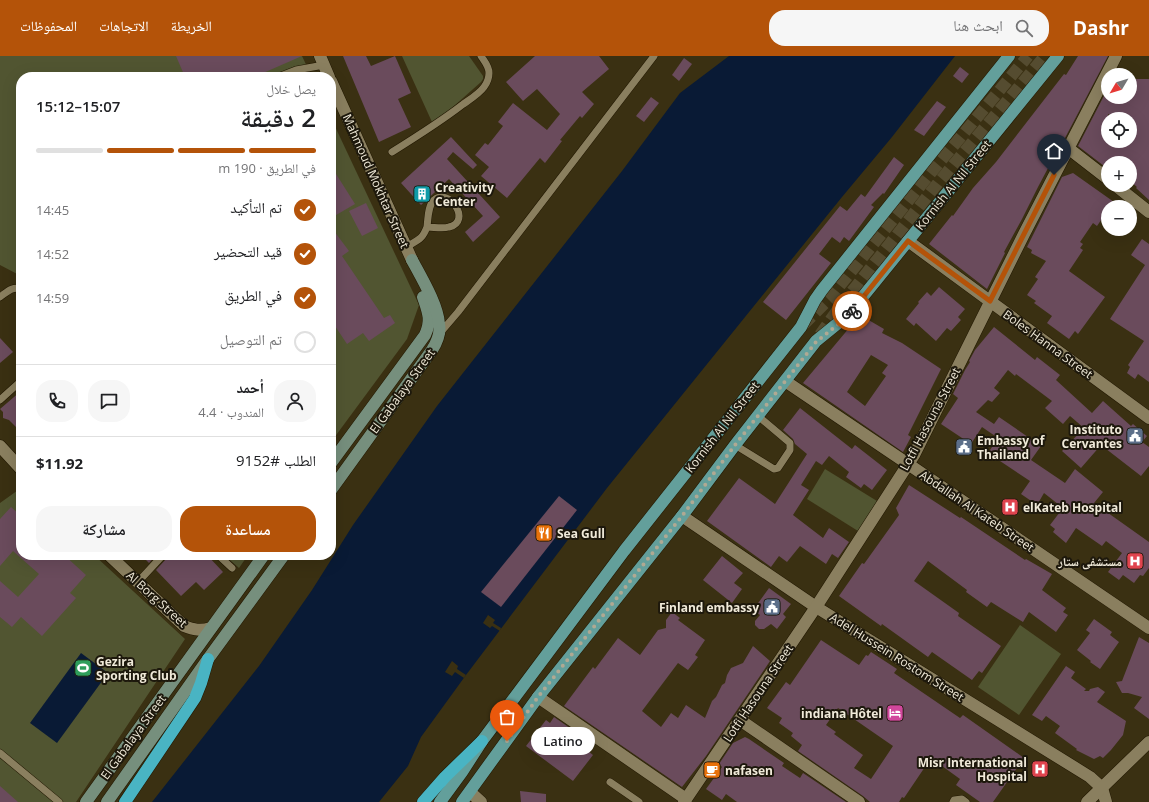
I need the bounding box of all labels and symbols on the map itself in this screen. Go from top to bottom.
north arrow [1101,68,1137,104]
street label: Mahmoud Mokhtar Street [339,111,413,251]
pin [1037,134,1071,175]
street label: Kornish Al Nil Street [911,136,995,234]
place label: Creativity Center [435,179,494,210]
building icon: Creativity Center [412,184,432,204]
courier [832,291,872,331]
street label: Boles Hanna Street [1000,306,1096,382]
street label: El Gabalaya Street [365,345,439,437]
street label: Lotfi Hasouna Street [896,364,964,474]
street label: Kornish Al Nil Street [681,378,763,476]
place label: Instituto Cervantes [1062,421,1122,452]
public building icon: Instituto Cervantes [1125,426,1145,446]
place label: Embassy of Thailand [977,432,1046,463]
public building icon: Embassy of Thailand [954,437,974,457]
street label: Abdallah Al Kateb Street [916,466,1038,556]
hospital icon: elKateb Hospital [1000,497,1020,517]
place label: elKateb Hospital [1023,499,1122,516]
restaurant icon: Sea Gull [534,523,554,543]
place label: Sea Gull [557,525,605,542]
hospital icon: مستشفى ستار [1125,551,1145,571]
place label: مستشفى ستار [1057,553,1122,570]
street label: Al Borg Street [123,567,191,631]
public building icon: Finland embassy [762,597,782,617]
place label: Finland embassy [659,599,759,616]
street label: Adel Hussein Rostom Street [827,609,967,705]
street label: Lotfi Hasouna Street [719,641,797,745]
place label: Gezira Sporting Club [96,653,177,684]
sports icon: Gezira Sporting Club [73,658,93,678]
street label: El Gabalaya Street [96,691,170,783]
pin [490,700,524,741]
hotel icon: indiana Hôtel [885,703,905,723]
place label: indiana Hôtel [801,705,882,722]
callout: Latino [531,727,595,755]
place label: Misr International Hospital [918,754,1027,785]
hospital icon: Misr International Hospital [1030,759,1050,779]
cafe icon: nafasen [702,760,722,780]
place label: nafasen [725,762,773,779]

